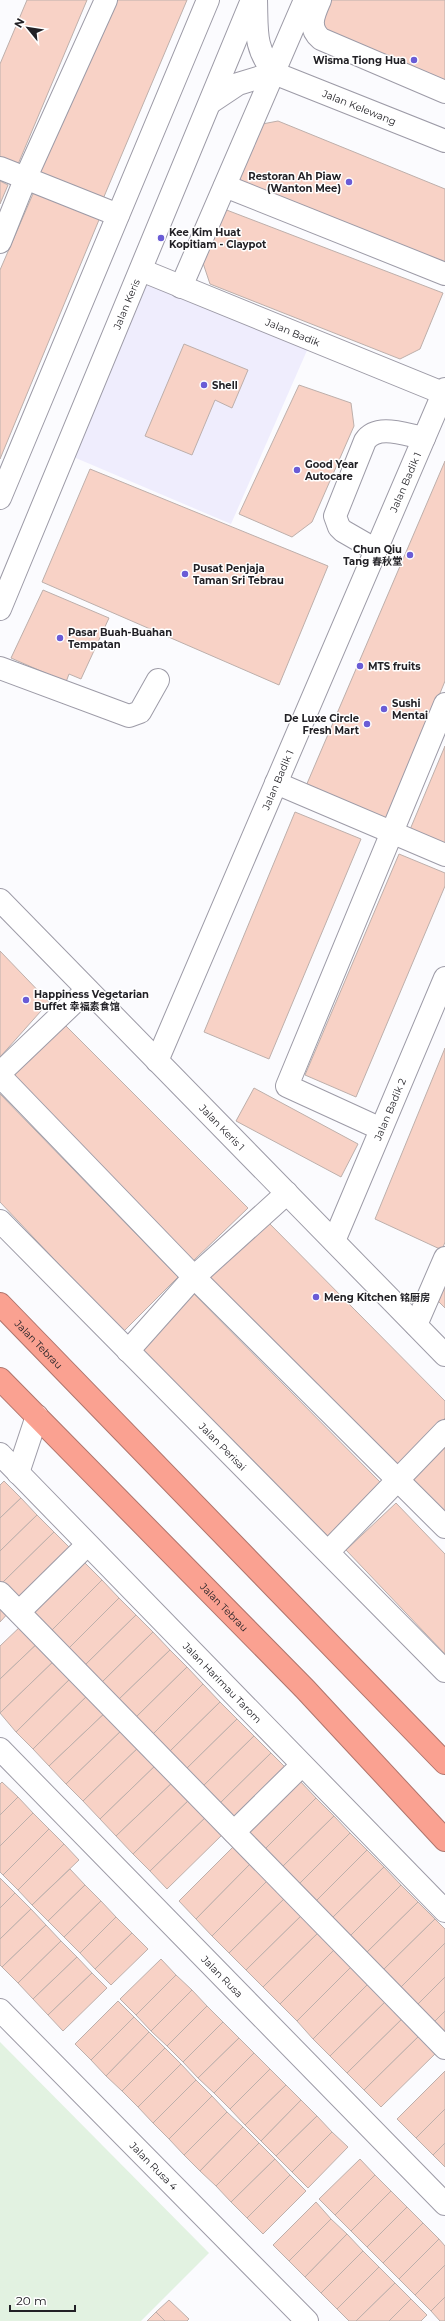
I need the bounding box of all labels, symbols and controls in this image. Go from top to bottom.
north arrow [8,8,48,48]
text: N [11,16,28,30]
place label: Wisma Tiong Hua [313,54,406,67]
marker: Wisma Tiong Hua [409,55,419,65]
street label: Jalan Kelewang [320,86,398,128]
place label: Restoran Ah Piaw (Wanton Mee) [248,170,342,195]
marker: Restoran Ah Piaw (Wanton Mee) [344,177,354,187]
place label: Kee Kim Huat Kopitiam - Claypot [169,226,267,251]
marker: Kee Kim Huat Kopitiam - Claypot [156,233,166,243]
street label: Jalan Keris [110,277,142,332]
street label: Jalan Badik [263,315,322,349]
place label: Shell [212,379,238,392]
marker: Shell [199,380,209,390]
street label: Jalan Badik 1 [386,450,424,515]
place label: Good Year Autocare [304,458,359,483]
marker: Good Year Autocare [292,465,302,475]
place label: Chun Qiu Tang 春秋堂 [343,543,402,568]
marker: Chun Qiu Tang 春秋堂 [405,550,415,560]
place label: Pusat Penjaja Taman Sri Tebrau [193,562,284,587]
marker: Pusat Penjaja Taman Sri Tebrau [180,569,190,579]
place label: Pasar Buah-Buahan Tempatan [68,626,172,651]
marker: Pasar Buah-Buahan Tempatan [55,633,65,643]
place label: MTS fruits [368,660,421,673]
marker: MTS fruits [355,661,365,671]
place label: Sushi Mentai [392,697,428,722]
marker: Sushi Mentai [379,704,389,714]
place label: De Luxe Circle Fresh Mart [284,712,360,737]
marker: De Luxe Circle Fresh Mart [362,719,372,729]
street label: Jalan Badik 1 [259,748,296,813]
place label: Happiness Vegetarian Buffet 幸福素食馆 [34,988,149,1013]
marker: Happiness Vegetarian Buffet 幸福素食馆 [21,995,31,1005]
street label: Jalan Badik 2 [370,1076,409,1143]
street label: Jalan Keris 1 [196,1101,248,1153]
place label: Meng Kitchen 铭厨房 [324,1291,430,1304]
marker: Meng Kitchen 铭厨房 [311,1292,321,1302]
street label: Jalan Tebrau [12,1316,66,1371]
street label: Jalan Perisai [196,1419,249,1473]
street label: Jalan Tebrau [197,1579,251,1634]
street label: Jalan Harimau Tarom [180,1639,265,1726]
street label: Jalan Rusa [198,1952,246,2000]
street label: Jalan Rusa 4 [126,2138,181,2193]
scale bar [10,2287,75,2313]
text: 20 m [16,2293,47,2308]

